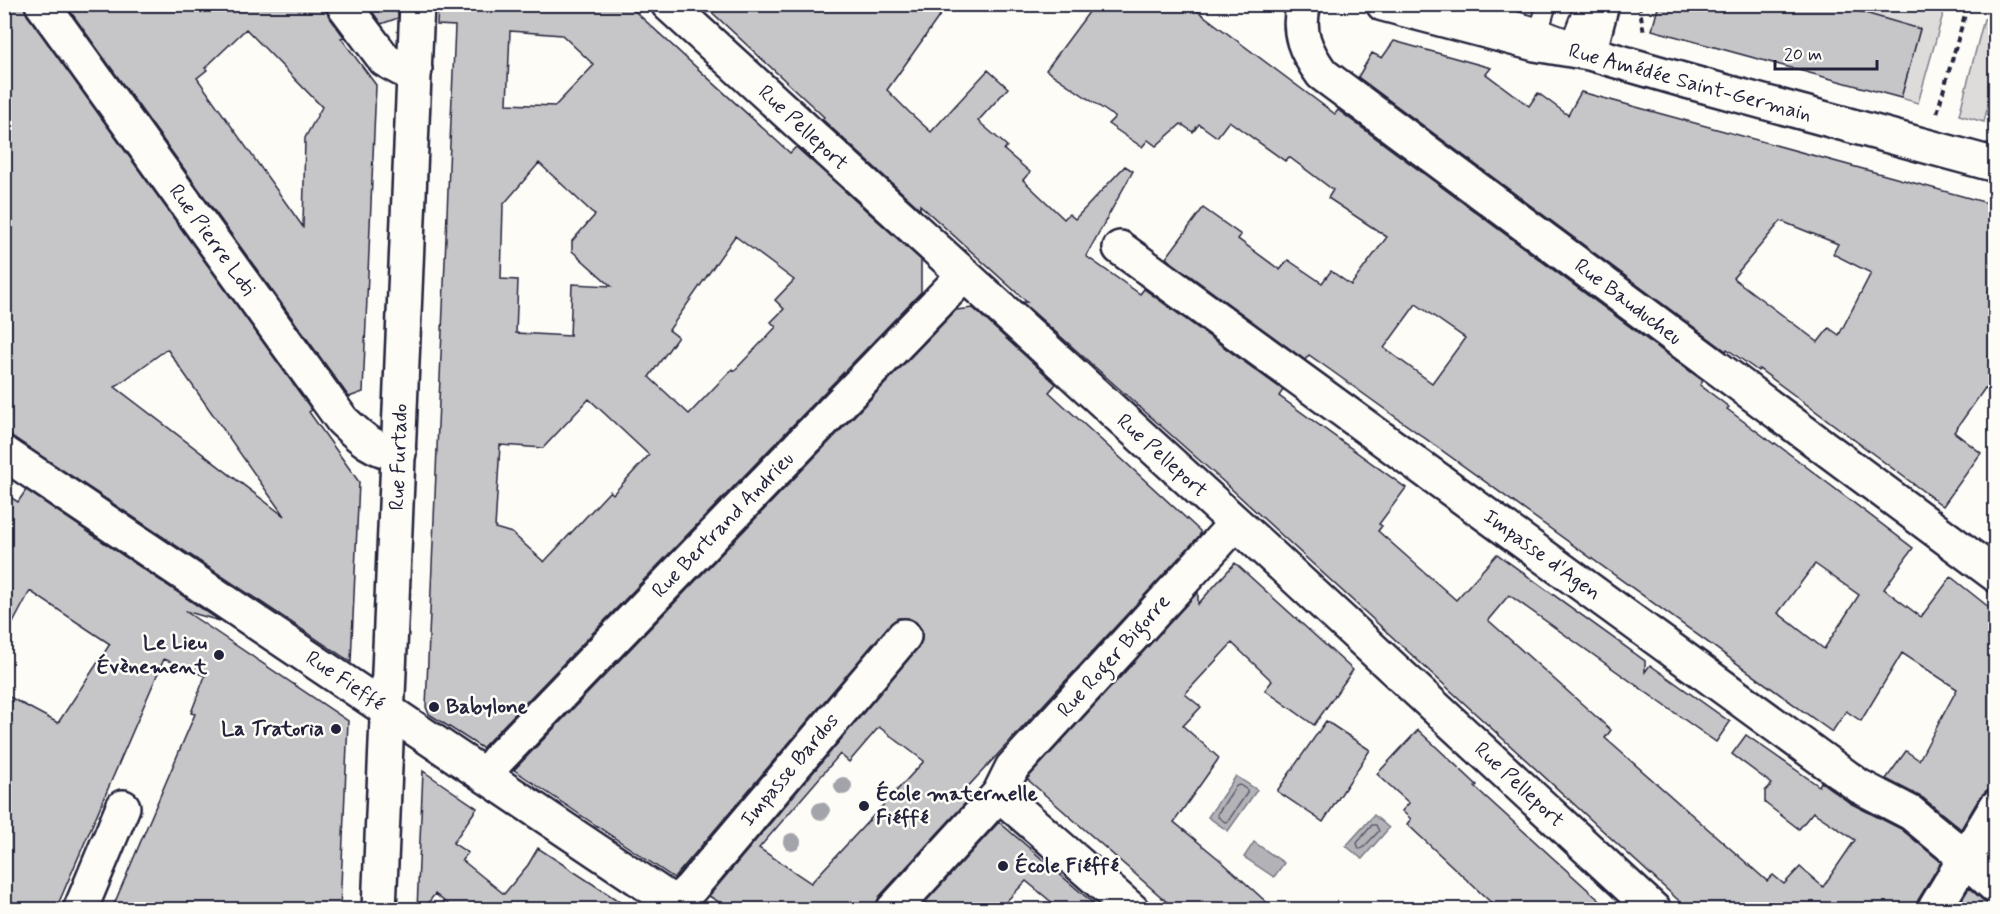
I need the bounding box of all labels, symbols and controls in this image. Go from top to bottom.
scale bar [1775,33,1877,71]
street label: Rue Amédée Saint-Germain [1565,37,1815,129]
text: 20 m [1784,43,1822,67]
street label: Rue Pelleport [752,79,854,177]
street label: Rue Pierre Loti [162,179,262,301]
street label: Rue Bauducheu [1568,252,1688,352]
street label: Rue Furtado [383,403,415,511]
street label: Rue Pelleport [1110,408,1214,505]
street label: Rue Bertrand Andrieu [646,446,800,604]
street label: Impasse d'Agen [1478,503,1606,607]
street label: Rue Roger Bigorre [1051,588,1178,725]
place label: Le Lieu Évènement [97,629,208,681]
street label: Rue Fieffé [300,644,390,718]
marker: Le Lieu Évènement [212,648,226,662]
place label: Babylone [446,693,528,721]
marker: Babylone [427,700,441,714]
street label: Impasse Bardos [734,707,846,833]
place label: La Tratoria [221,715,324,743]
marker: La Tratoria [329,722,343,736]
street label: Rue Pelleport [1468,736,1570,834]
place label: École maternelle Fiéffé [876,780,1038,832]
marker: École maternelle Fiéffé [857,799,871,813]
place label: École Fiéffé [1015,852,1120,880]
marker: École Fiéffé [996,859,1010,873]

